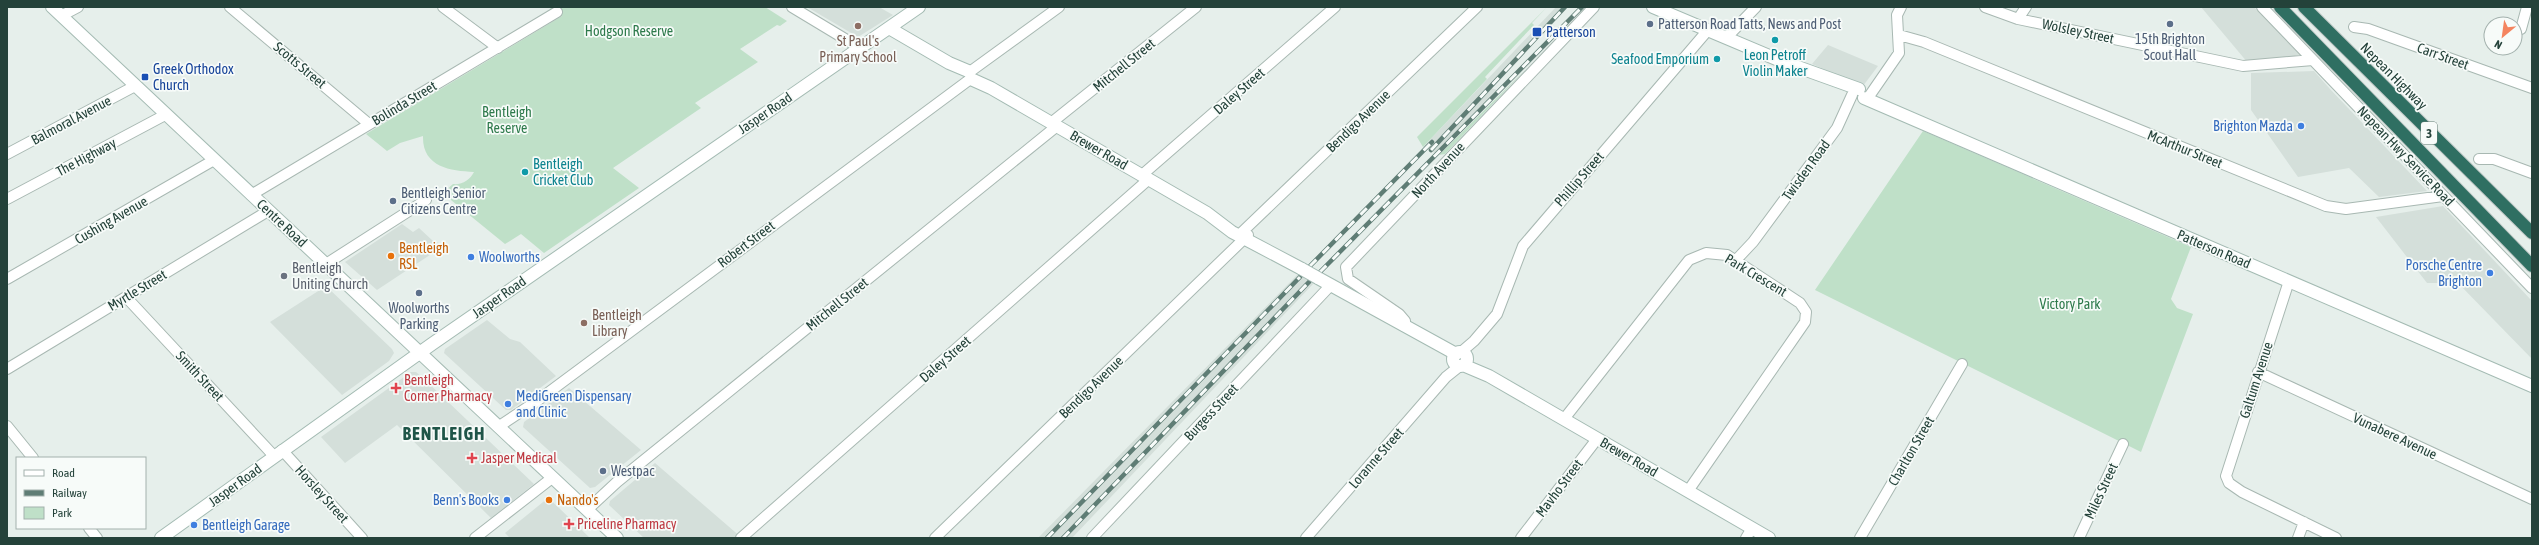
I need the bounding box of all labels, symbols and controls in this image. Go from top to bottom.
place label: Patterson Road Tatts, News and Post [1658,16,1841,32]
street label: Wolsley Street [2041,16,2115,46]
north arrow [2483,16,2523,56]
marker: Patterson Road Tatts, News and Post [1645,19,1655,29]
marker: 15th Brighton Scout Hall [2165,19,2175,29]
marker: St Paul's Primary School [853,21,863,31]
park label: Hodgson Reserve [585,23,673,39]
place label: Patterson [1546,24,1596,40]
marker: Patterson [1531,26,1543,38]
place label: 15th Brighton Scout Hall [2135,31,2205,63]
place label: St Paul's Primary School [819,33,897,65]
street label: Mitchell Street [1090,35,1158,95]
marker: Leon Petroff Violin Maker [1770,35,1780,45]
text: N [2492,38,2504,52]
street label: Scotts Street [271,39,329,91]
street label: Nepean Highway [2357,39,2431,113]
street label: Carr Street [2415,39,2471,73]
place label: Leon Petroff Violin Maker [1743,47,1808,79]
place label: Seafood Emporium [1611,51,1709,67]
marker: Seafood Emporium [1712,54,1722,64]
place label: Greek Orthodox Church [153,61,234,93]
street label: Daley Street [1210,64,1268,118]
marker: Greek Orthodox Church [140,72,150,82]
street label: Bolinda Street [369,77,439,129]
street label: Bendigo Avenue [1323,87,1393,155]
street label: Jasper Road [735,89,795,137]
street label: Balmoral Avenue [28,92,114,148]
street label: Nepean Hwy Service Road [2354,103,2458,209]
park label: Bentleigh Reserve [482,104,532,136]
place label: Brighton Mazda [2213,118,2293,134]
marker: Brighton Mazda [2296,121,2306,131]
road number: 3 [2421,122,2437,144]
street label: Brewer Road [1067,127,1131,173]
street label: McArthur Street [2145,127,2225,171]
street label: The Highway [53,134,119,179]
street label: Twisden Road [1779,137,1833,203]
street label: North Avenue [1408,139,1468,201]
street label: Phillip Street [1551,149,1607,209]
place label: Bentleigh Cricket Club [533,156,594,188]
marker: Bentleigh Cricket Club [520,167,530,177]
place label: Bentleigh Senior Citizens Centre [401,185,487,217]
street label: Cushing Avenue [72,193,150,247]
street label: Centre Road [254,196,310,250]
marker: Bentleigh Senior Citizens Centre [388,196,398,206]
street label: Robert Street [714,217,778,271]
street label: Patterson Road [2175,226,2253,272]
place label: Bentleigh RSL [399,240,449,272]
place label: Woolworths [479,249,540,265]
street label: Park Crescent [1722,250,1790,300]
marker: Bentleigh RSL [386,251,396,261]
marker: Woolworths [466,252,476,262]
place label: Porsche Centre Brighton [2405,257,2482,289]
place label: Bentleigh Uniting Church [292,260,368,292]
street label: Myrtle Street [105,266,169,314]
marker: Porsche Centre Brighton [2485,268,2495,278]
marker: Bentleigh Uniting Church [279,271,289,281]
street label: Jasper Road [469,273,529,321]
street label: Mitchell Street [803,274,871,334]
marker: Woolworths Parking [414,288,424,298]
park label: Victory Park [2040,296,2100,312]
place label: Woolworths Parking [388,300,450,332]
place label: Bentleigh Library [592,307,642,339]
marker: Bentleigh Library [579,318,589,328]
street label: Daley Street [916,332,974,386]
street label: Galtum Avenue [2236,340,2276,420]
street label: Smith Street [173,348,227,404]
street label: Bendigo Avenue [1056,353,1126,421]
place label: Bentleigh Corner Pharmacy [404,372,492,404]
street label: Burgess Street [1181,380,1241,444]
marker: Bentleigh Corner Pharmacy [391,383,401,393]
place label: MediGreen Dispensary and Clinic [516,388,632,420]
marker: MediGreen Dispensary and Clinic [503,399,513,409]
street label: Vunabere Avenue [2350,410,2440,462]
street label: Charlton Street [1885,414,1937,488]
district label: BENTLEIGH [403,423,485,444]
street label: Loranne Street [1345,424,1407,492]
street label: Brewer Road [1597,434,1661,480]
place label: Jasper Medical [481,450,557,466]
marker: Jasper Medical [466,452,478,464]
street label: Mavho Street [1532,456,1586,520]
legend [16,457,146,529]
street label: Jasper Road [205,460,265,510]
street label: Miles Street [2081,460,2121,522]
street label: Horsley Street [292,462,352,526]
place label: Westpac [611,463,655,479]
text: Road [52,466,75,480]
marker: Westpac [598,466,608,476]
text: Railway [52,486,87,500]
place label: Benn's Books [433,492,499,508]
place label: Nando's [557,492,599,508]
marker: Benn's Books [502,495,512,505]
marker: Nando's [544,495,554,505]
text: Park [52,506,73,520]
place label: Priceline Pharmacy [577,516,677,532]
place label: Bentleigh Garage [202,517,290,533]
marker: Priceline Pharmacy [564,519,574,529]
marker: Bentleigh Garage [189,520,199,530]

